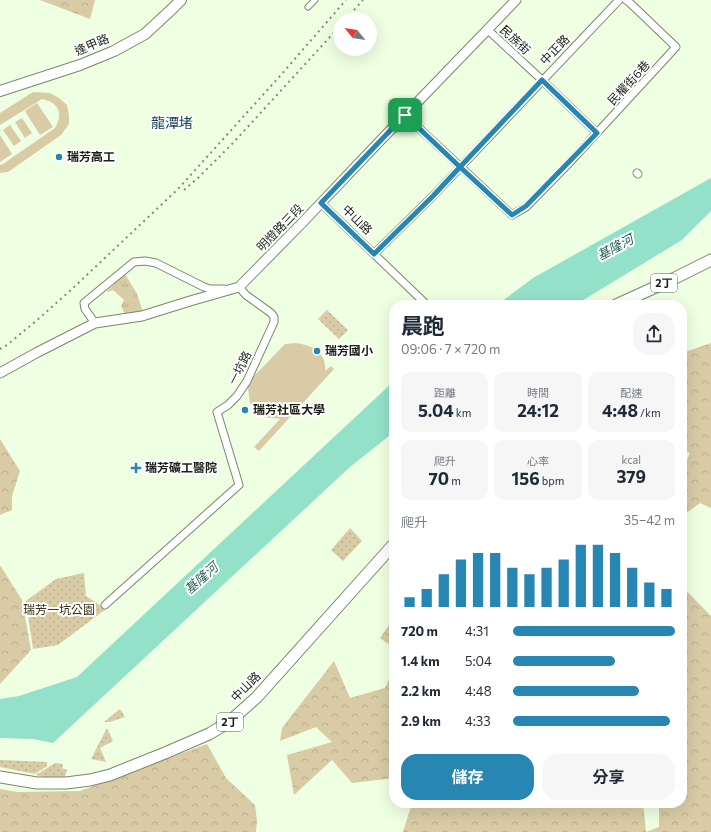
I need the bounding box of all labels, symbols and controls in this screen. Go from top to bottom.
north arrow [333,12,377,56]
map controls [333,12,377,56]
street label: 民族街 [498,22,534,57]
street label: 逢甲路 [72,31,111,58]
street label: 中正路 [537,31,572,67]
street label: 民權街6巷 [604,57,652,107]
pin [388,98,422,132]
icon: arrive [394,104,416,126]
district label: 龍潭堵 [151,114,193,131]
place label: 瑞芳高工 [67,149,115,163]
marker: 瑞芳高工 [54,152,64,162]
street label: 明燈路三段 [253,201,305,254]
street label: 中山路 [340,202,376,237]
water label: 基隆河 [594,229,639,263]
road number: 2丁 [651,274,677,292]
text: 晨跑 [401,312,445,339]
button: share [633,313,675,355]
text: 09:06 · 7 × 720 m [401,341,500,357]
place label: 瑞芳國小 [325,343,373,357]
marker: 瑞芳國小 [312,346,322,356]
street label: 一坑路 [225,348,254,387]
text: 距離 [434,386,456,399]
text: 時間 [527,386,549,399]
text: 配速 [620,386,642,399]
text: 5.04 [418,400,454,421]
text: 24:12 [517,400,559,421]
text: 4:48 [602,400,638,421]
place label: 瑞芳社區大學 [253,402,325,416]
marker: 瑞芳社區大學 [240,405,250,415]
text: km [454,406,471,419]
text: /km [638,406,661,419]
text: kcal [621,453,641,466]
text: 爬升 [434,454,456,467]
text: 心率 [527,454,549,467]
place label: 瑞芳礦工醫院 [145,460,217,474]
marker: 瑞芳礦工醫院 [130,462,142,474]
text: 379 [617,466,646,487]
text: 70 [429,468,449,489]
text: 156 [512,468,540,489]
text: m [449,474,461,487]
text: bpm [540,474,564,487]
text: 35–42 m [624,512,675,528]
text: 爬升 [401,514,427,530]
water label: 基隆河 [181,557,223,597]
park label: 瑞芳一坑公園 [23,602,95,616]
text: 720 m [401,623,438,639]
text: 4:31 [465,623,489,639]
text: 1.4 km [401,653,440,669]
text: 5:04 [465,653,492,669]
street label: 中山路 [228,669,263,704]
text: 2.2 km [401,683,441,699]
text: 4:48 [465,683,492,699]
road number: 2丁 [217,713,243,731]
text: 2.9 km [401,713,441,729]
text: 4:33 [465,713,491,729]
button: 儲存 [401,754,534,800]
button: 分享 [542,754,675,800]

